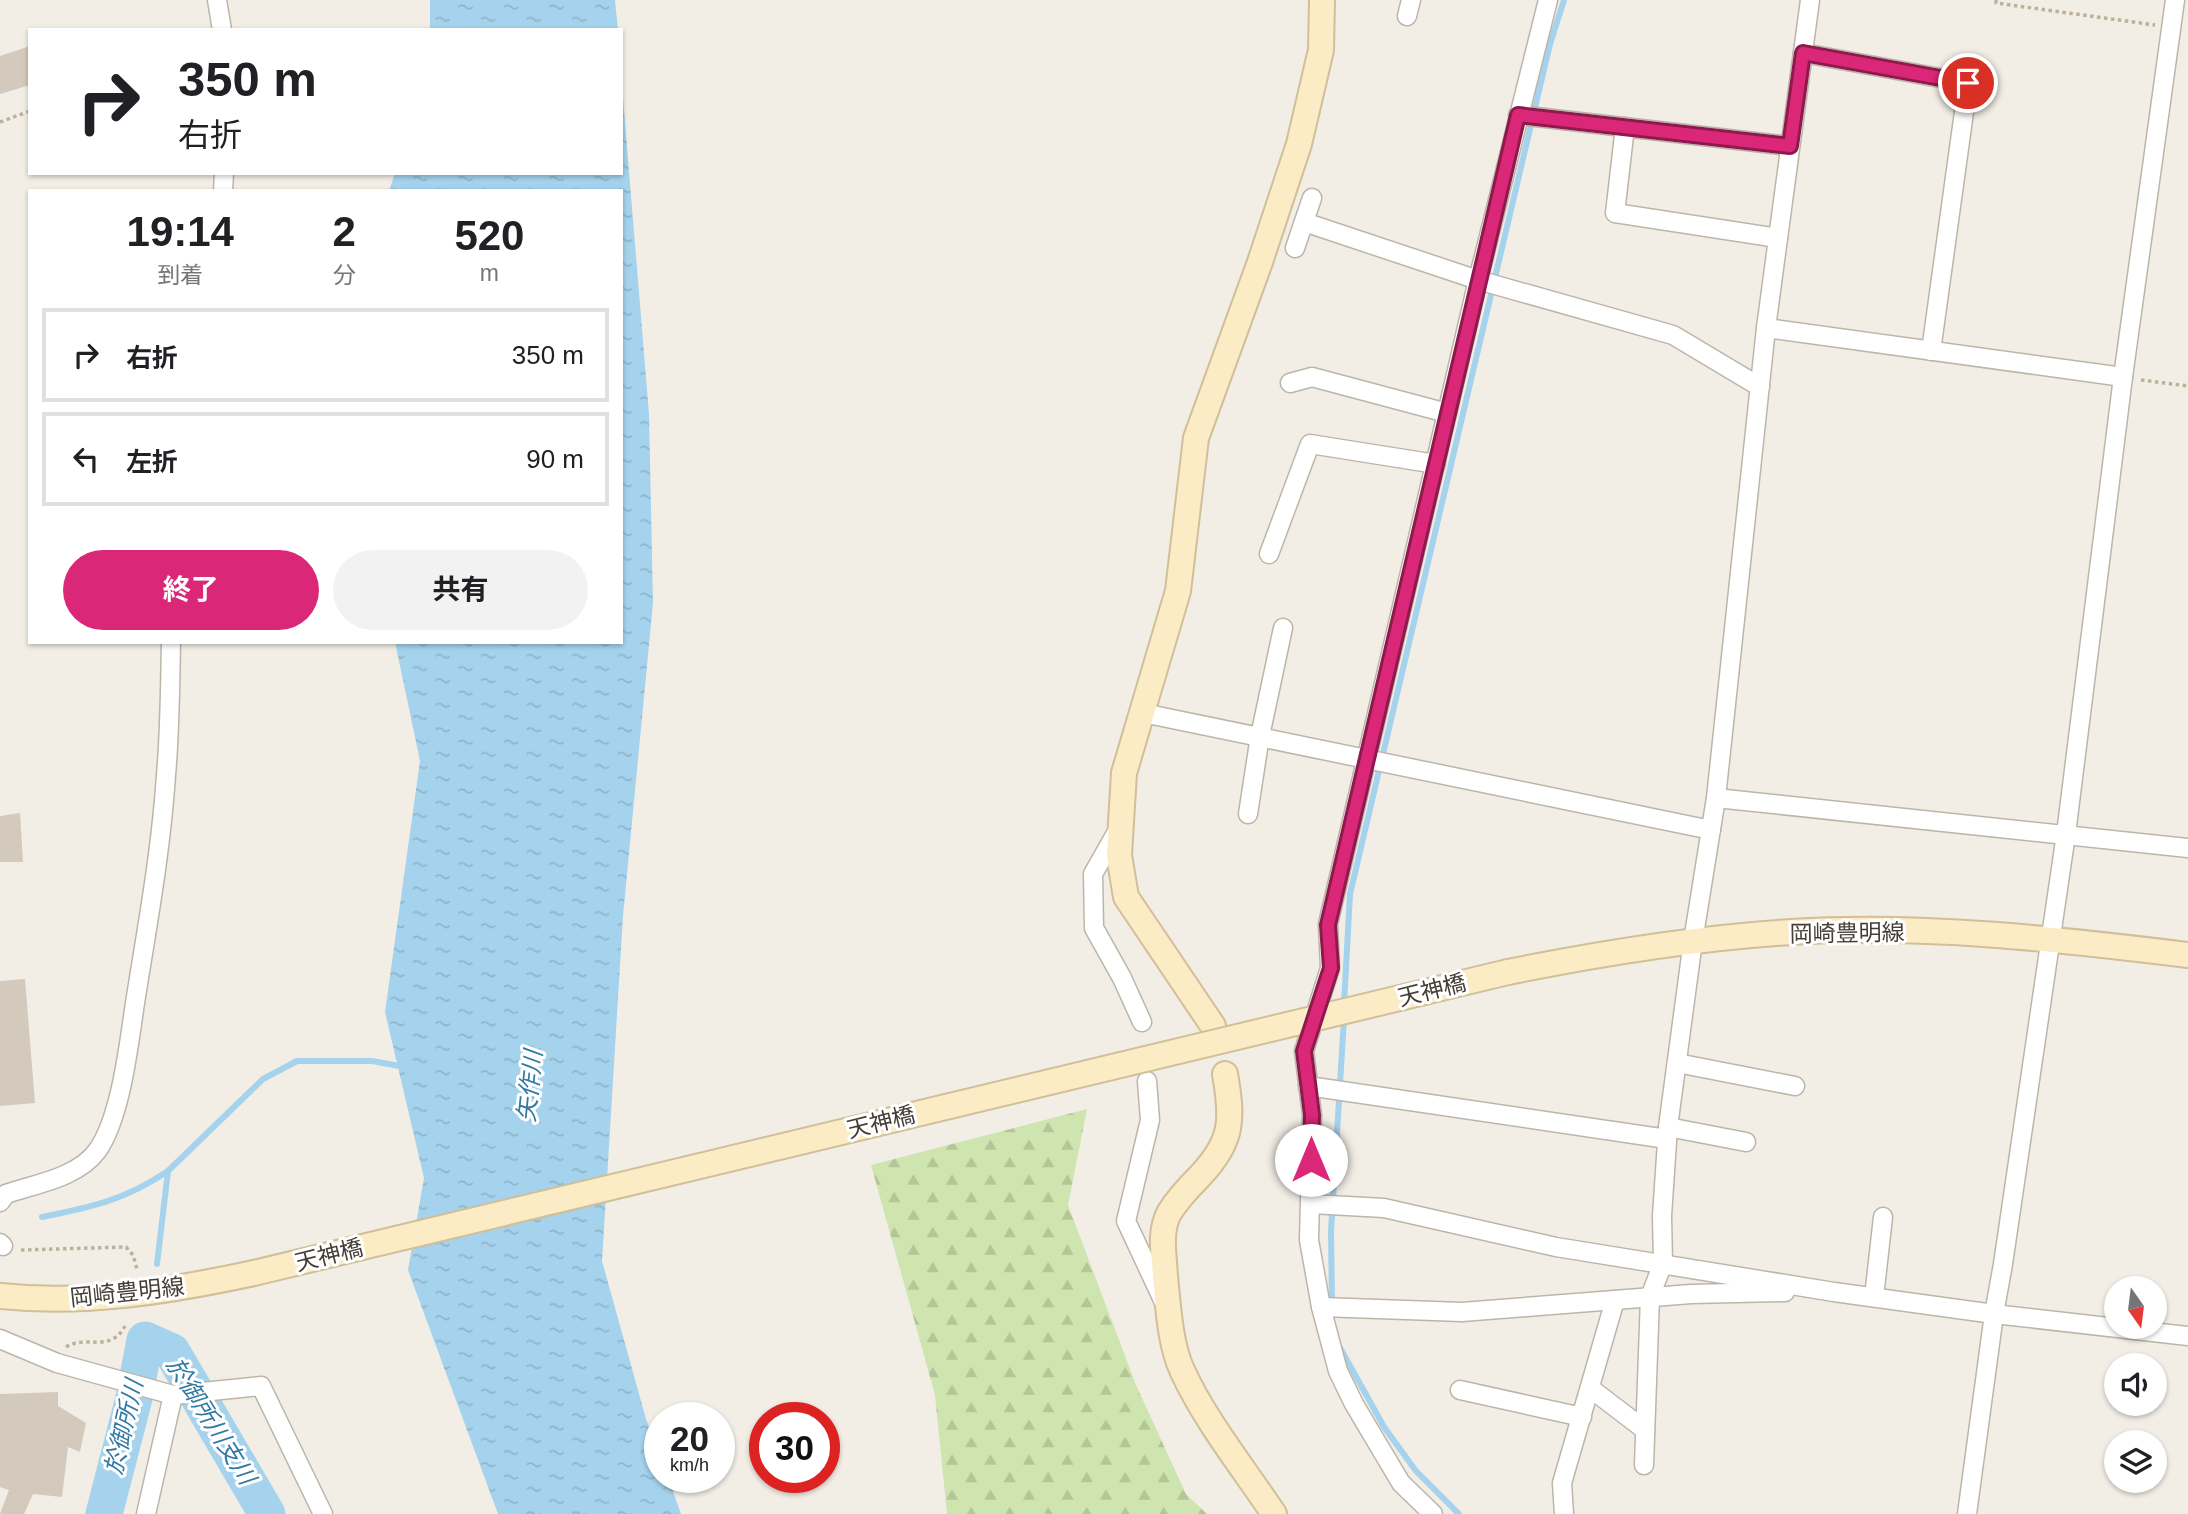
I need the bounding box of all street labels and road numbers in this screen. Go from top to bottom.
street label: 岡崎豊明線 [1789,919,1905,947]
street label: 天神橋 [1395,969,1469,1011]
street label: 天神橋 [844,1101,918,1143]
street label: 天神橋 [292,1234,366,1276]
street label: 岡崎豊明線 [68,1273,186,1311]

